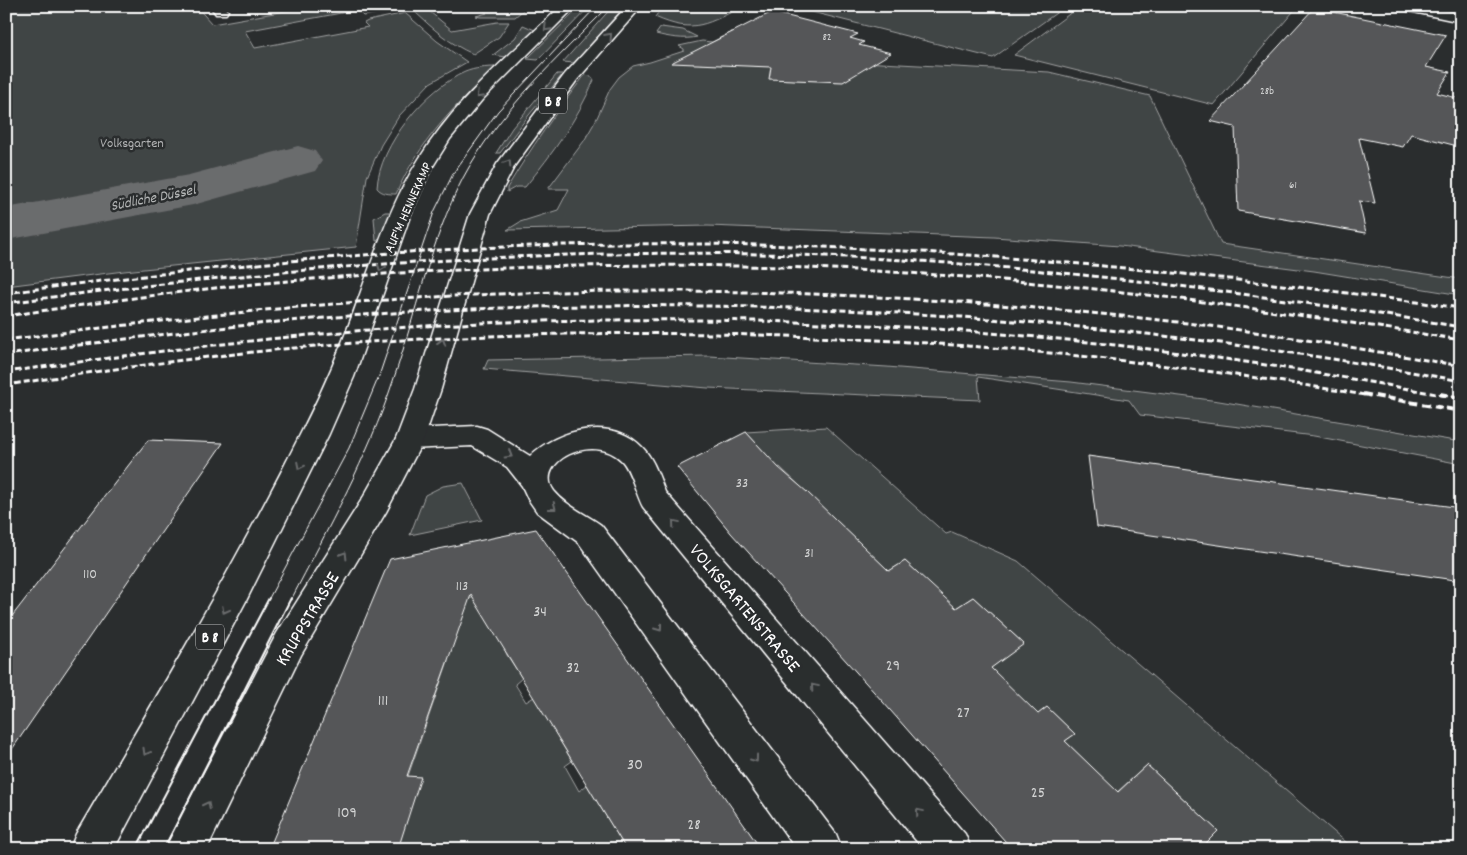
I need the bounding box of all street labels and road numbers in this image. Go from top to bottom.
road number: B 8 [539,88,567,114]
street label: AUF'M HENNEKAMP [380,159,438,256]
street label: VOLKSGARTENSTRASSE [681,539,806,680]
street label: KRUPPSTRASSE [270,567,348,672]
road number: B 8 [196,624,224,650]

